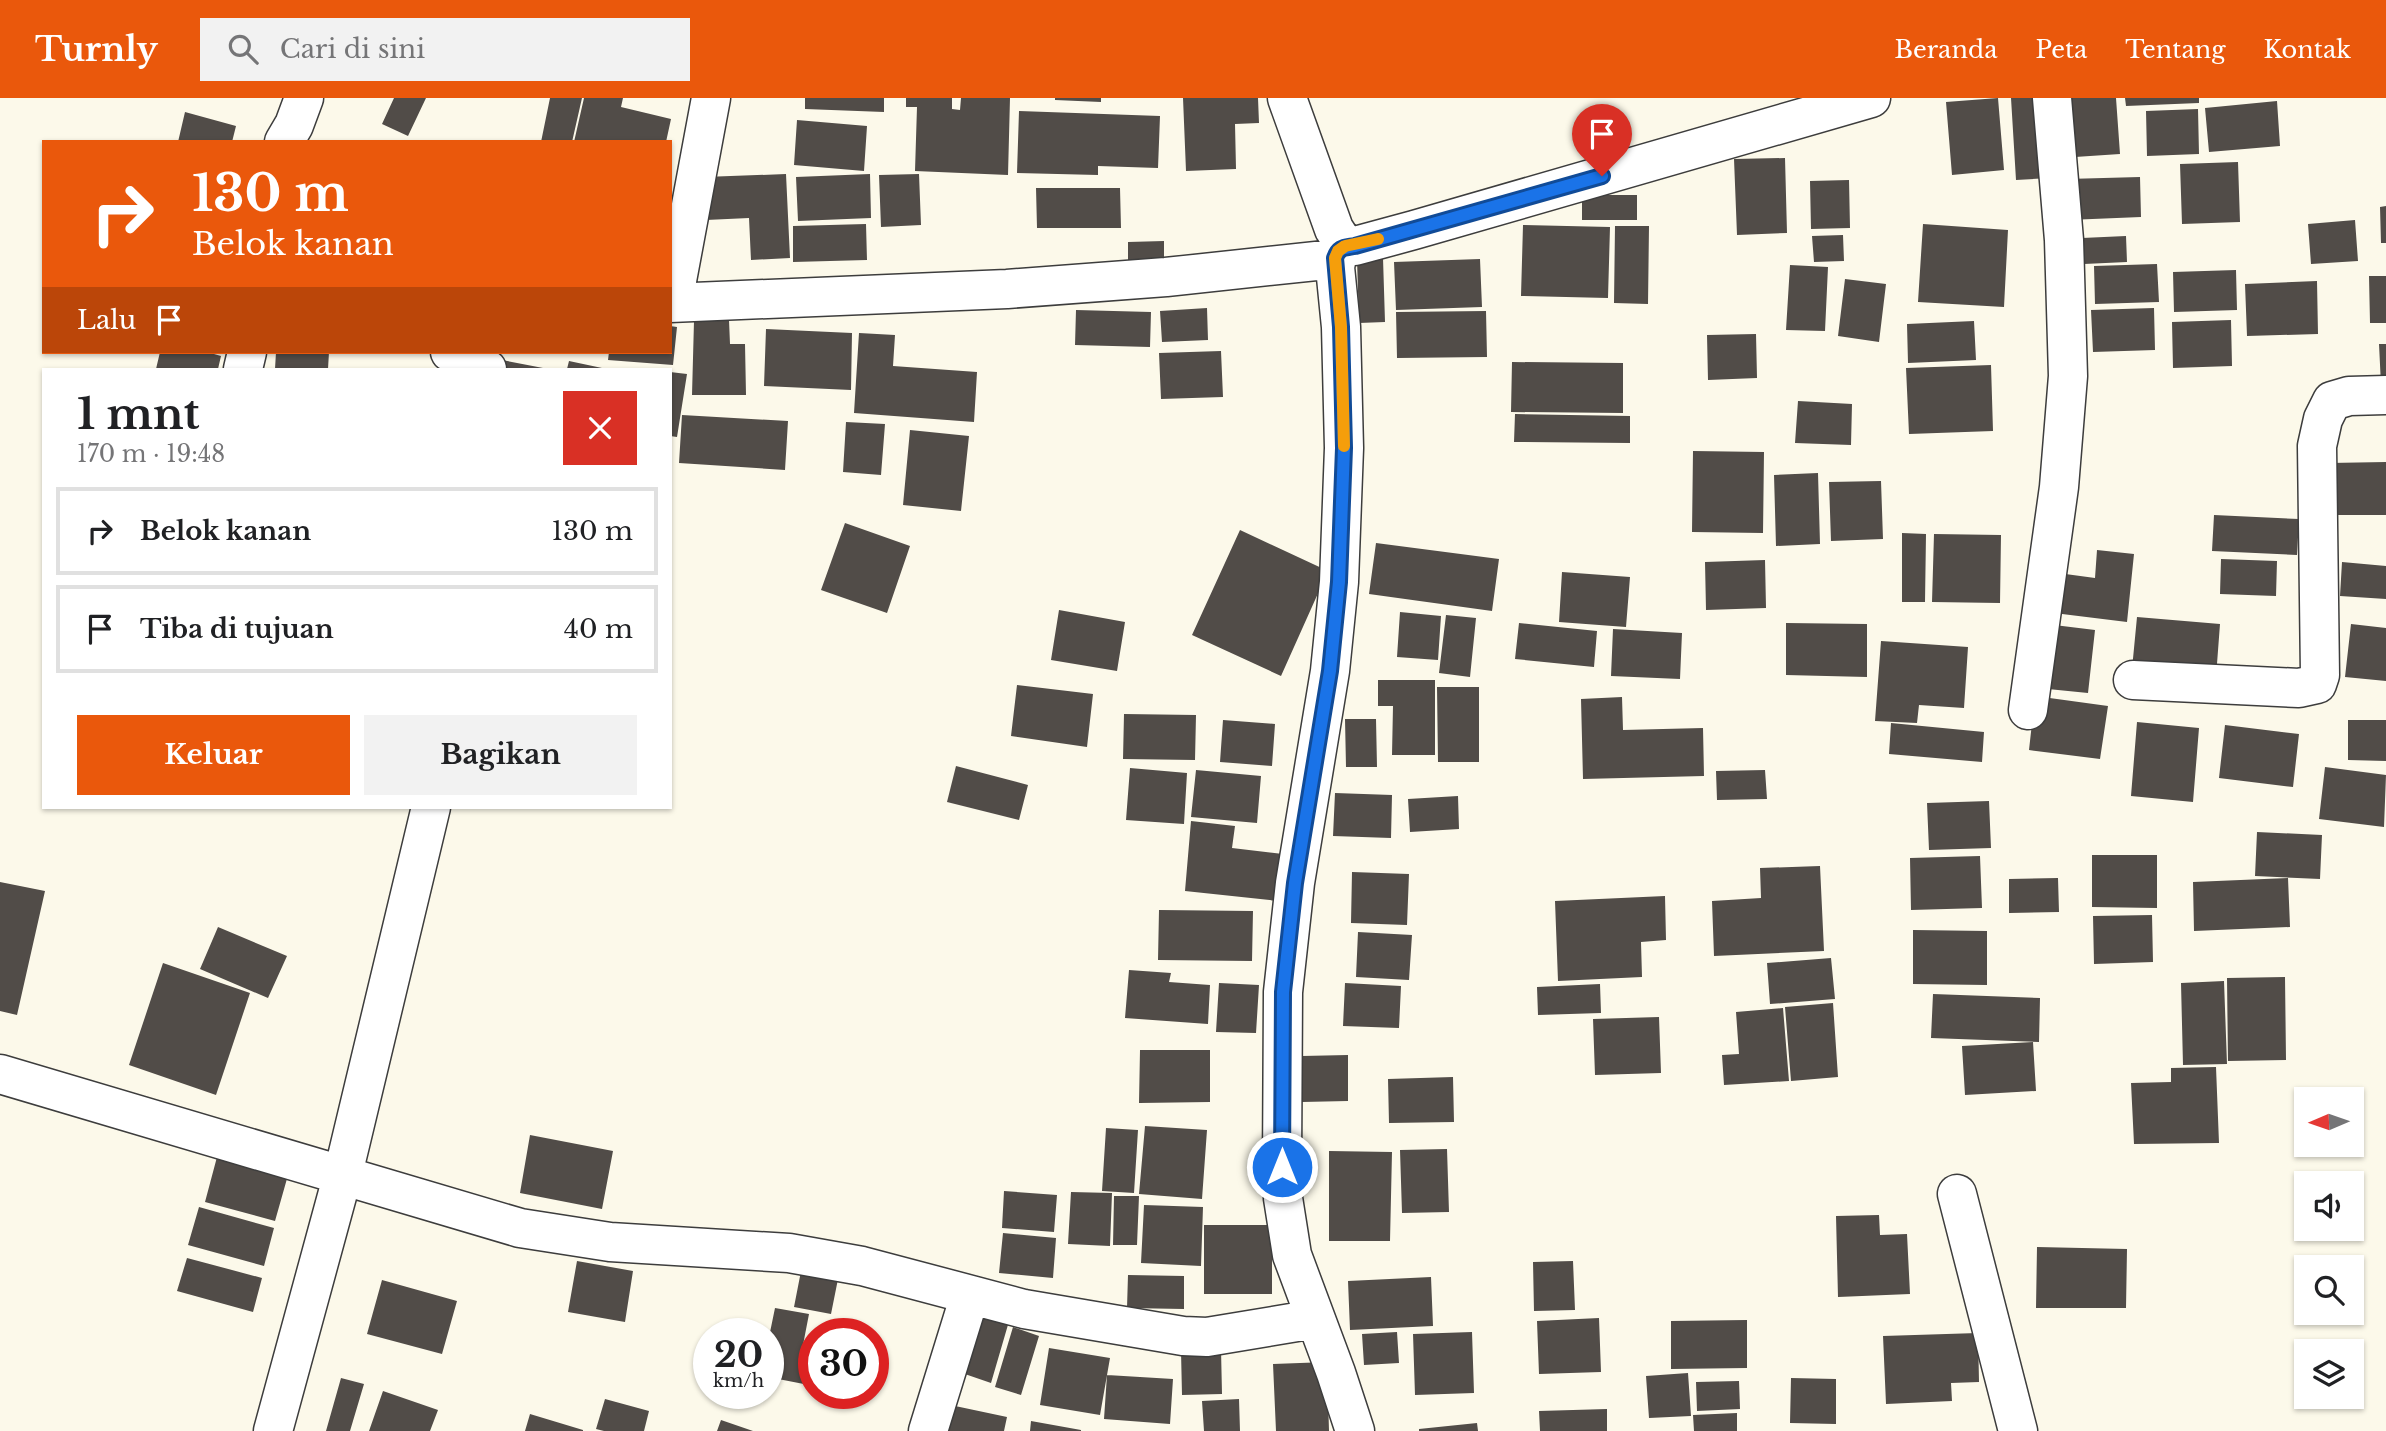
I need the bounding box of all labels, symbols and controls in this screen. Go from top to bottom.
search box [200,18,690,81]
text: Turnly [35,29,158,70]
icon: search [224,30,262,68]
text: Cari di sini [280,33,425,65]
text: Beranda [1895,35,1997,64]
text: Peta [2035,35,2087,64]
text: Tentang [2125,35,2226,64]
text: Kontak [2264,35,2351,64]
pin [1572,104,1632,176]
icon: arrive [1583,115,1621,153]
text: 130 m [192,163,349,224]
icon: right [77,168,168,259]
text: Belok kanan [192,224,394,264]
icon: arrive [150,301,188,339]
text: Lalu [77,304,136,336]
text: 1 mnt [77,388,200,440]
button: close [563,391,637,465]
text: 170 m · 19:48 [77,440,225,468]
icon: right [81,512,119,550]
text: Belok kanan [140,515,311,547]
text: 130 m [551,515,633,547]
icon: arrive [81,610,119,648]
text: Tiba di tujuan [140,613,334,645]
text: 40 m [564,613,633,645]
button: Keluar [77,715,350,795]
button: Bagikan [364,715,637,795]
north arrow [2294,1087,2364,1157]
map controls [2294,1087,2364,1409]
position arrow [1245,1130,1319,1204]
button: sound [2294,1171,2364,1241]
button: search [2294,1255,2364,1325]
speed limit sign: 30 [798,1318,889,1409]
text: 20 [714,1333,763,1376]
button: layers [2294,1339,2364,1409]
text: km/h [713,1370,764,1392]

